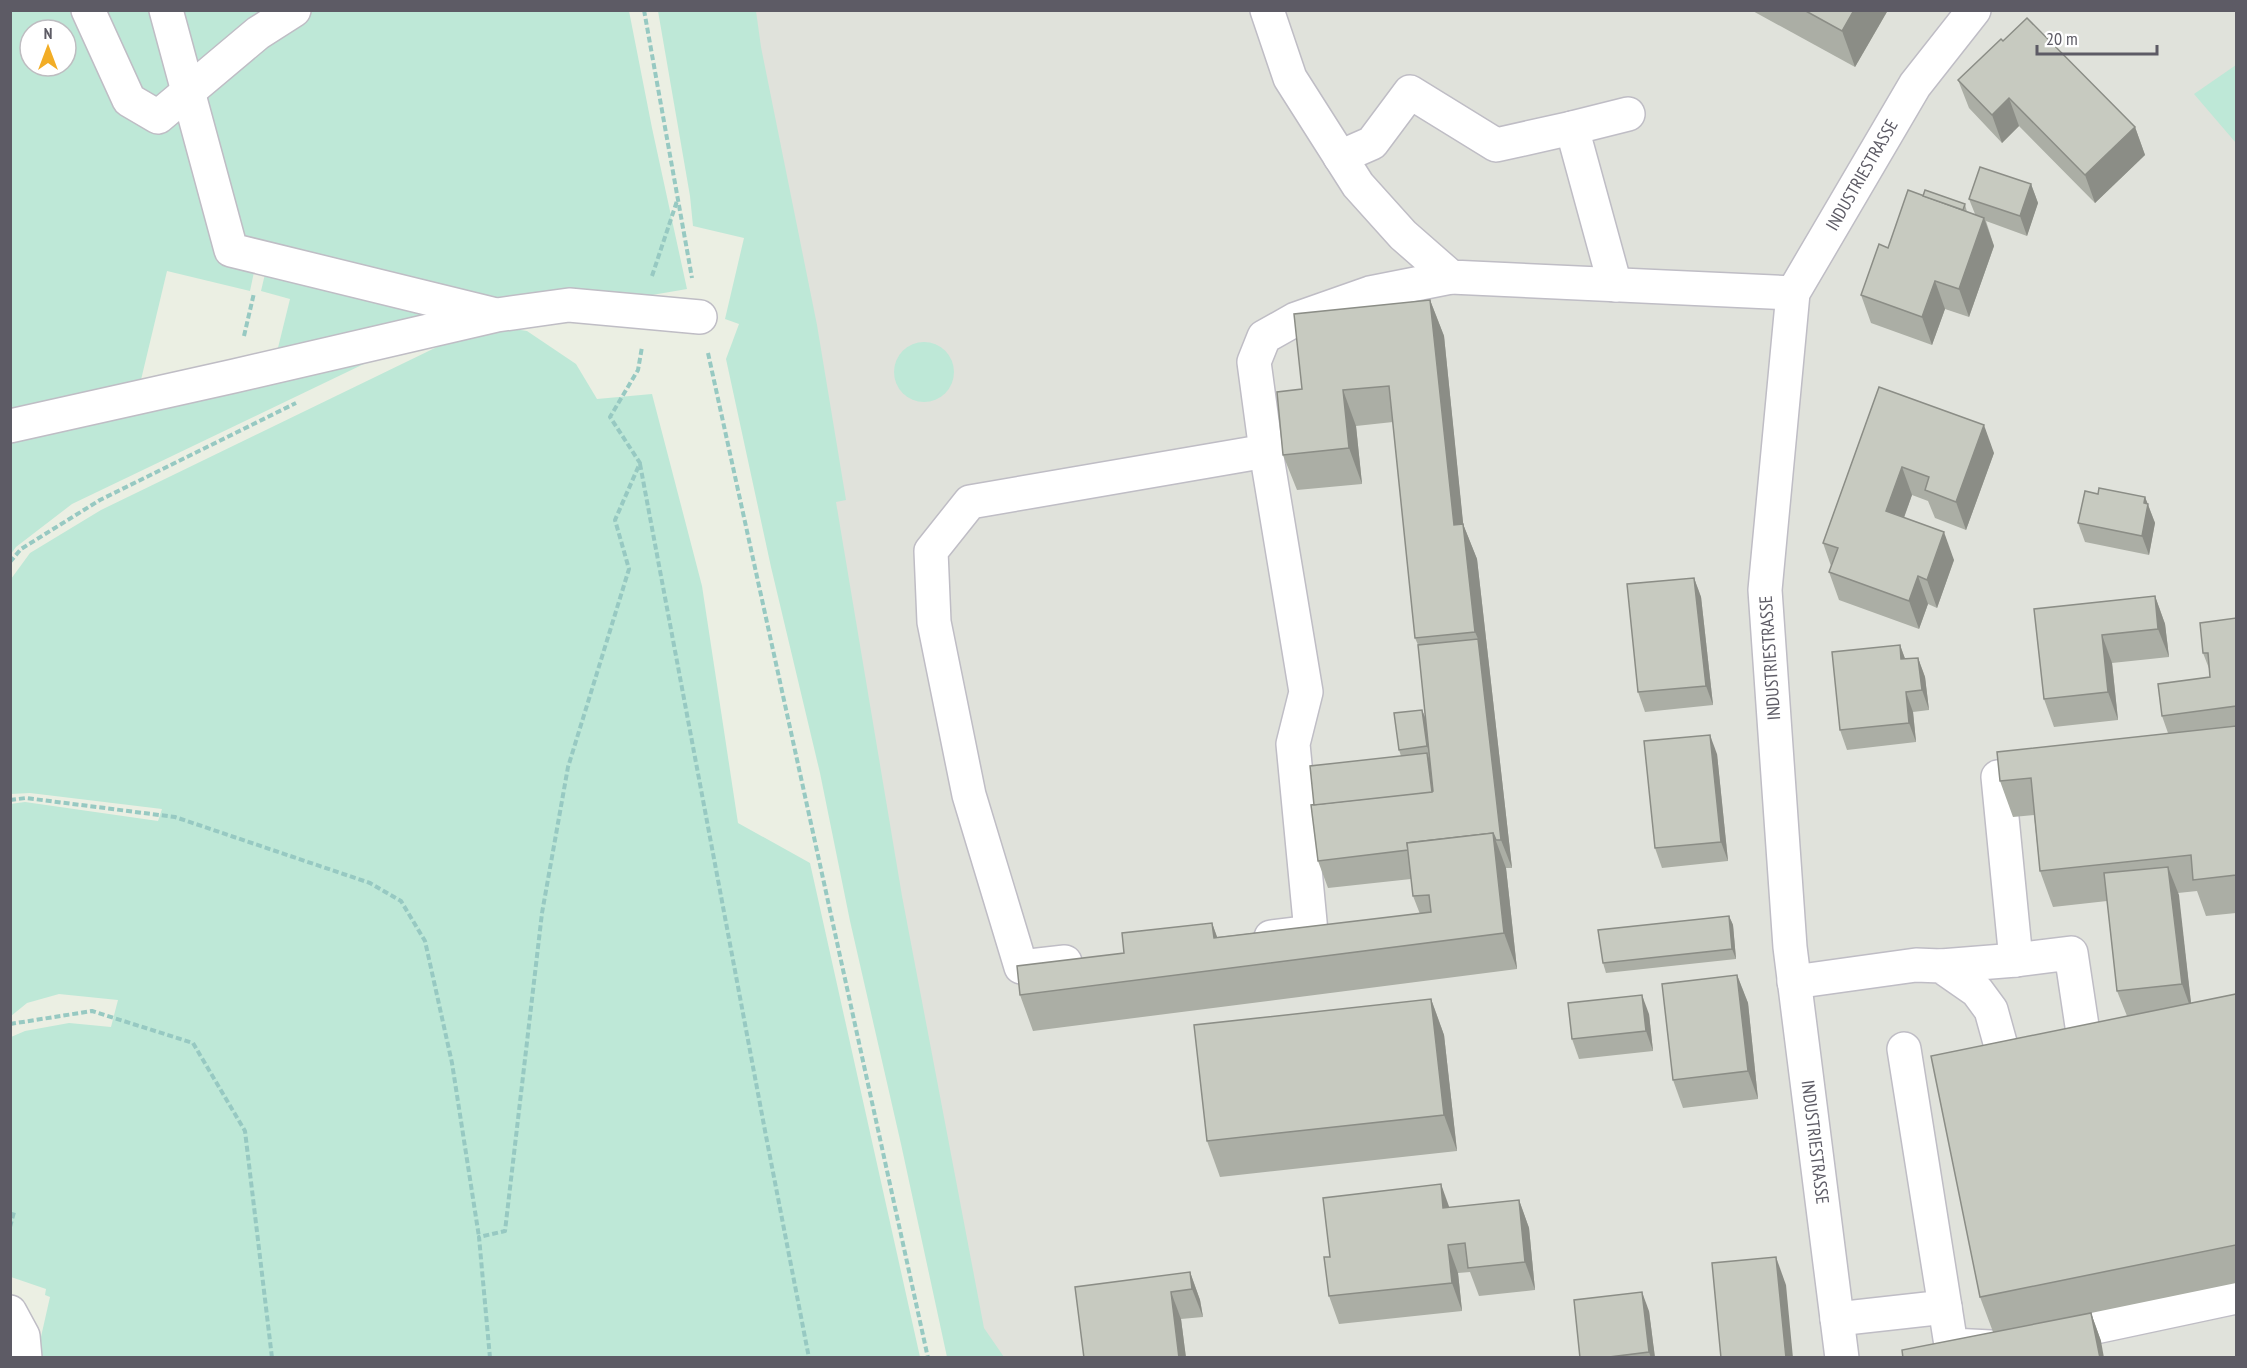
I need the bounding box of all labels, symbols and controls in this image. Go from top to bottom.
north arrow [18,18,78,78]
scale bar [2037,18,2157,56]
text: N [44,23,52,43]
text: 20 m [2046,27,2078,50]
street label: INDUSTRIESTRASSE [1820,115,1903,234]
street label: INDUSTRIESTRASSE [1754,595,1785,721]
street label: INDUSTRIESTRASSE [1796,1079,1835,1205]

